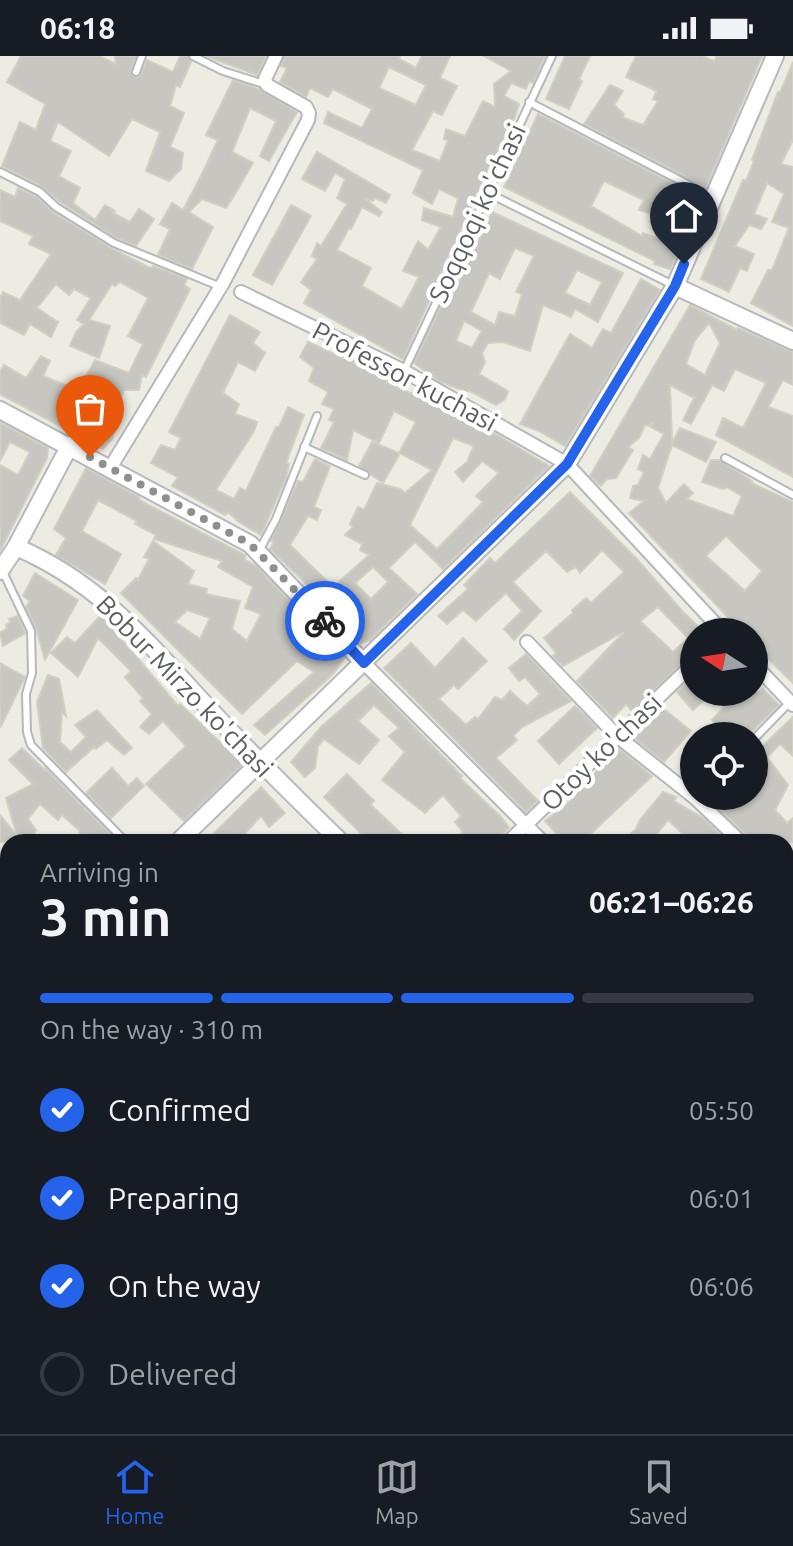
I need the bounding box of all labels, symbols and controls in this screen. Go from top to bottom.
text: 06:18 [40,11,115,45]
street label: Soqqoqi ko'chasi [423,119,531,307]
pin [650,182,718,264]
icon: home [662,194,706,238]
street label: Professor kuchasi [308,315,502,437]
pin [56,375,124,457]
icon: bag [68,387,112,431]
courier [285,581,365,661]
street label: Bobur Mirzo ko'chasi [91,589,279,783]
icon: bike [303,599,347,643]
north arrow [680,618,768,706]
map controls [680,618,768,810]
street label: Otoy ko'chasi [535,688,667,816]
button: locate [680,722,768,810]
text: Arriving in [40,858,159,887]
text: 06:21–06:26 [589,885,754,919]
text: 3 min [40,888,171,946]
text: On the way · 310 m [40,1015,263,1044]
icon: check [40,1088,84,1132]
text: Confirmed [108,1093,251,1127]
text: 05:50 [689,1096,754,1125]
icon: check [40,1176,84,1220]
text: Preparing [108,1181,240,1215]
text: 06:01 [689,1184,754,1213]
icon: check [40,1264,84,1308]
text: On the way [108,1269,261,1303]
text: 06:06 [689,1272,754,1301]
text: Delivered [108,1357,237,1391]
tab: Home [105,1455,165,1528]
tab: Map [375,1455,419,1528]
tab: Saved [629,1455,688,1528]

